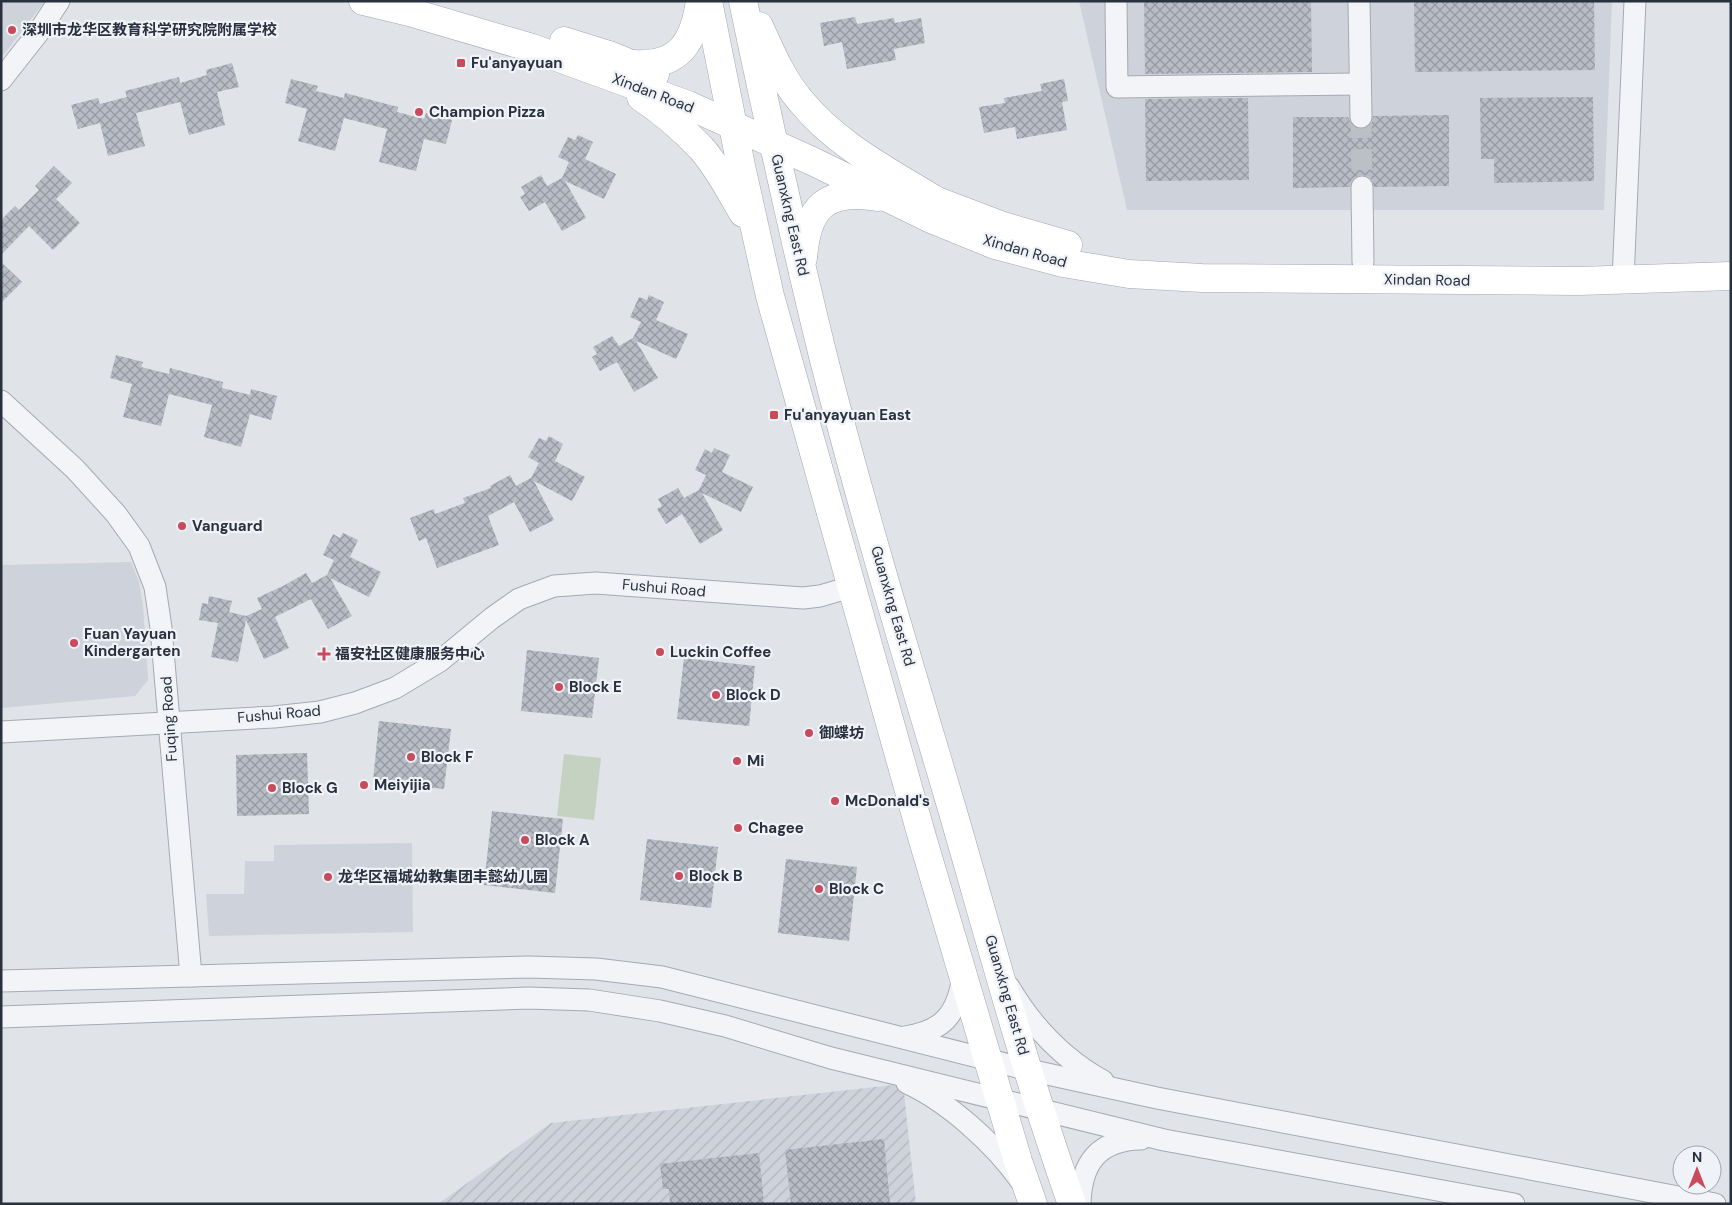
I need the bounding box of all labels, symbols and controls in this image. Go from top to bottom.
place label: 深圳市龙华区教育科学研究院附属学校 [22,20,277,40]
marker: 深圳市龙华区教育科学研究院附属学校 [6,24,18,36]
place label: Fu'anyayuan [471,53,563,73]
marker: Fu'anyayuan [455,57,467,69]
street label: Xindan Road [609,68,697,118]
place label: Champion Pizza [429,102,545,122]
marker: Champion Pizza [413,106,425,118]
street label: Guanxkng East Rd [766,152,814,278]
street label: Xindan Road [981,229,1069,273]
street label: Xindan Road [1384,269,1470,291]
place label: Fu'anyayuan East [784,405,911,425]
marker: Fu'anyayuan East [768,409,780,421]
place label: Vanguard [192,516,263,536]
marker: Vanguard [176,520,188,532]
street label: Guanxkng East Rd [866,544,920,668]
street label: Fushui Road [621,574,707,602]
place label: Fuan Yayuan Kindergarten [84,624,180,661]
marker: Fuan Yayuan Kindergarten [68,637,80,649]
place label: Luckin Coffee [670,642,771,662]
place label: 福安社区健康服务中心 [335,644,485,664]
marker: Luckin Coffee [654,646,666,658]
marker: 福安社区健康服务中心 [317,647,331,661]
street label: Fuqing Road [156,676,182,762]
place label: Block E [569,677,622,697]
marker: Block E [553,681,565,693]
place label: Block D [726,685,781,705]
marker: Block D [710,689,722,701]
street label: Fushui Road [236,700,322,728]
place label: 御蝶坊 [819,723,864,743]
marker: 御蝶坊 [803,727,815,739]
place label: Block F [421,747,473,767]
marker: Block F [405,751,417,763]
place label: Mi [747,751,764,771]
marker: Mi [731,755,743,767]
place label: Meiyijia [374,775,431,795]
place label: Block G [282,778,338,798]
marker: Meiyijia [358,779,370,791]
marker: Block G [266,782,278,794]
place label: McDonald's [845,791,930,811]
marker: McDonald's [829,795,841,807]
place label: Chagee [748,818,804,838]
marker: Chagee [732,822,744,834]
place label: Block A [535,830,590,850]
marker: Block A [519,834,531,846]
place label: Block B [689,866,743,886]
place label: 龙华区福城幼教集团丰懿幼儿园 [338,867,548,887]
marker: Block B [673,870,685,882]
marker: 龙华区福城幼教集团丰懿幼儿园 [322,871,334,883]
place label: Block C [829,879,884,899]
marker: Block C [813,883,825,895]
street label: Guanxkng East Rd [980,933,1034,1057]
north arrow [1672,1145,1722,1195]
text: N [1692,1148,1702,1166]

